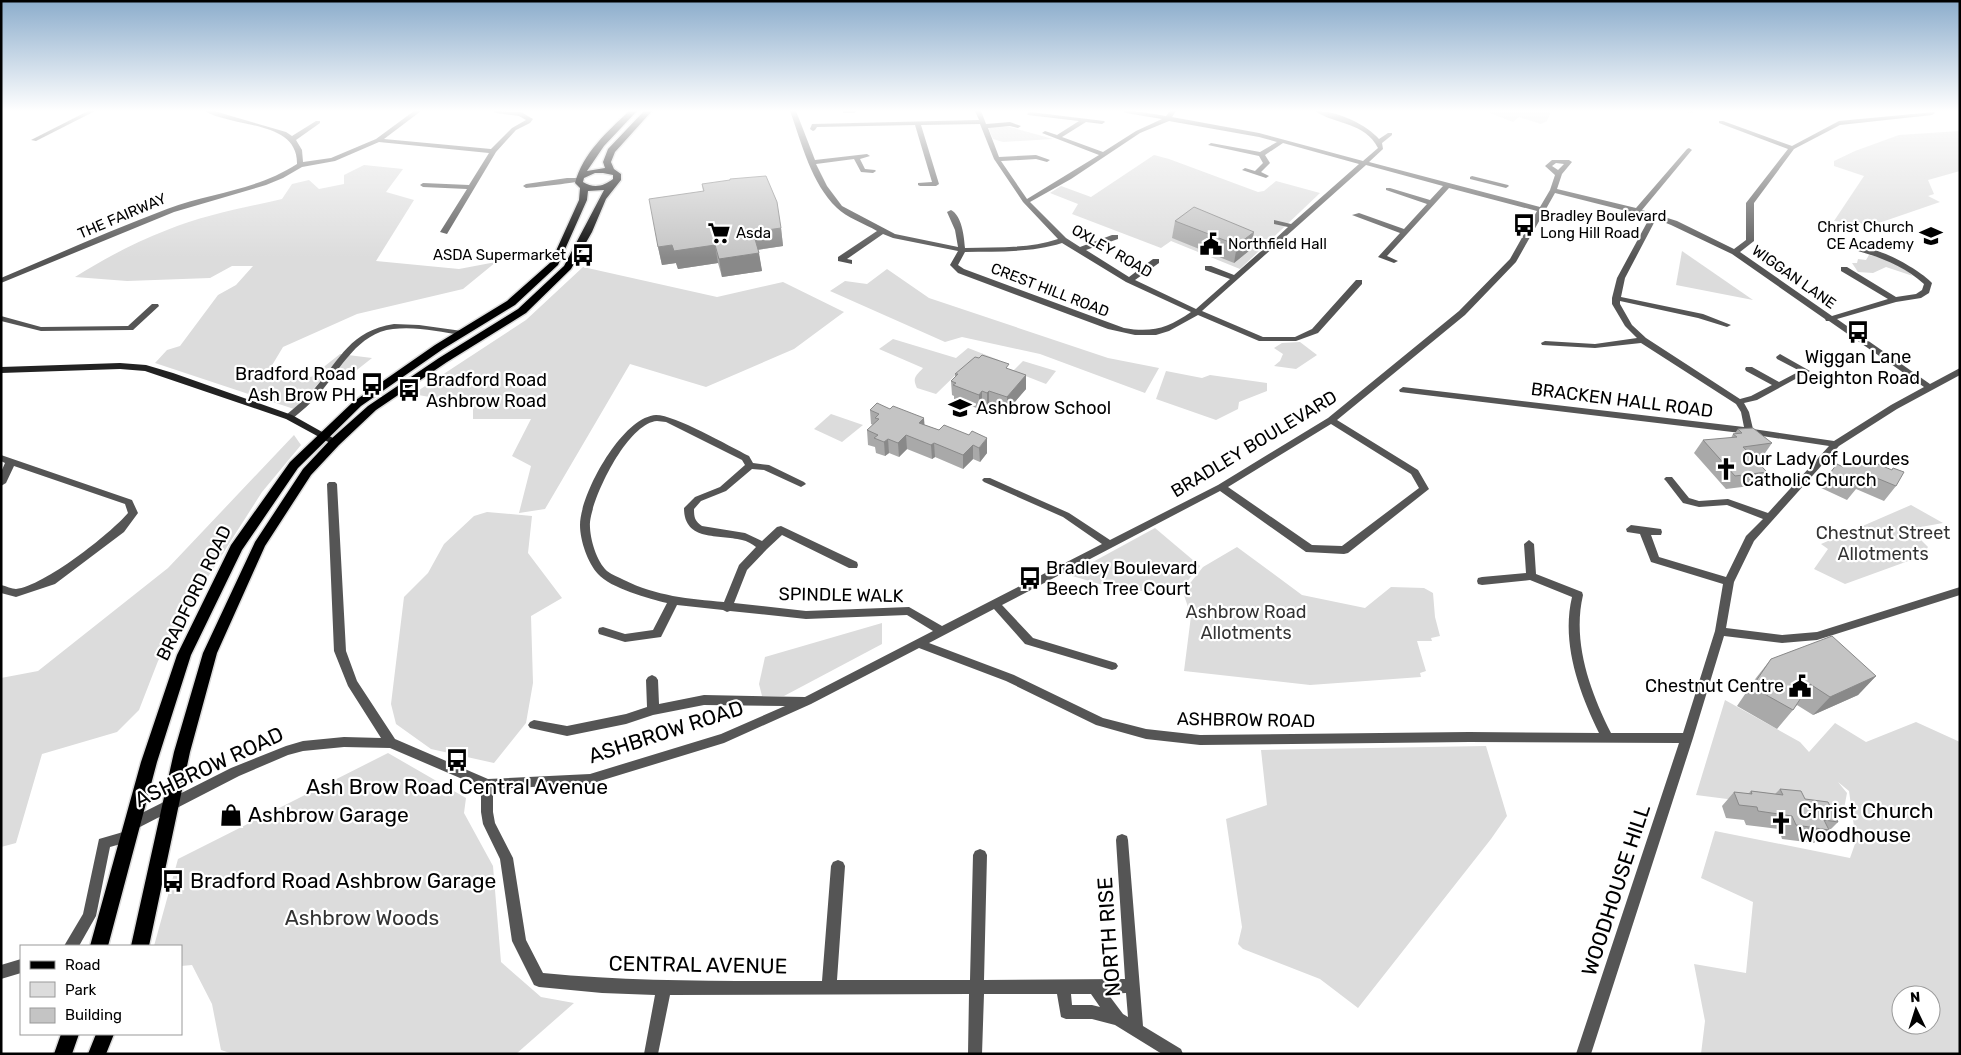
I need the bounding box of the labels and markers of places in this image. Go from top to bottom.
place label: Bradley Boulevard Long Hill Road [1540,207,1666,242]
bus stop icon: Bradley Boulevard Long Hill Road [1511,212,1537,238]
place label: Christ Church CE Academy [1817,218,1914,253]
supermarket icon: Asda [706,220,732,246]
school or university icon: Christ Church CE Academy [1918,223,1944,249]
place label: Asda [736,224,771,242]
public building icon: Northfield Hall [1198,231,1224,257]
place label: Northfield Hall [1228,235,1327,253]
bus stop icon: ASDA Supermarket [570,242,596,268]
place label: ASDA Supermarket [433,246,566,264]
bus stop icon: Wiggan Lane Deighton Road [1845,319,1871,345]
place label: Wiggan Lane Deighton Road [1796,346,1920,389]
place label: Bradford Road Ash Brow PH [235,363,356,406]
place label: Bradford Road Ashbrow Road [426,369,547,412]
bus stop icon: Bradford Road Ash Brow PH [359,371,385,397]
bus stop icon: Bradford Road Ashbrow Road [396,377,422,403]
school or university icon: Ashbrow School [947,395,973,421]
place label: Ashbrow School [976,397,1111,419]
place label: Our Lady of Lourdes Catholic Church [1742,448,1909,491]
church icon: Our Lady of Lourdes Catholic Church [1713,456,1739,482]
place label: Bradley Boulevard Beech Tree Court [1046,557,1198,600]
bus stop icon: Bradley Boulevard Beech Tree Court [1017,565,1043,591]
public building icon: Chestnut Centre [1787,673,1813,699]
place label: Chestnut Centre [1645,675,1784,697]
bus stop icon: Ash Brow Road Central Avenue [444,747,470,773]
place label: Ash Brow Road Central Avenue [306,774,608,799]
place label: Christ Church Woodhouse [1798,798,1933,847]
shop icon: Ashbrow Garage [218,802,244,828]
place label: Ashbrow Garage [248,802,409,827]
church icon: Christ Church Woodhouse [1768,810,1794,836]
bus stop icon: Bradford Road Ashbrow Garage [160,868,186,894]
place label: Bradford Road Ashbrow Garage [190,868,496,893]

